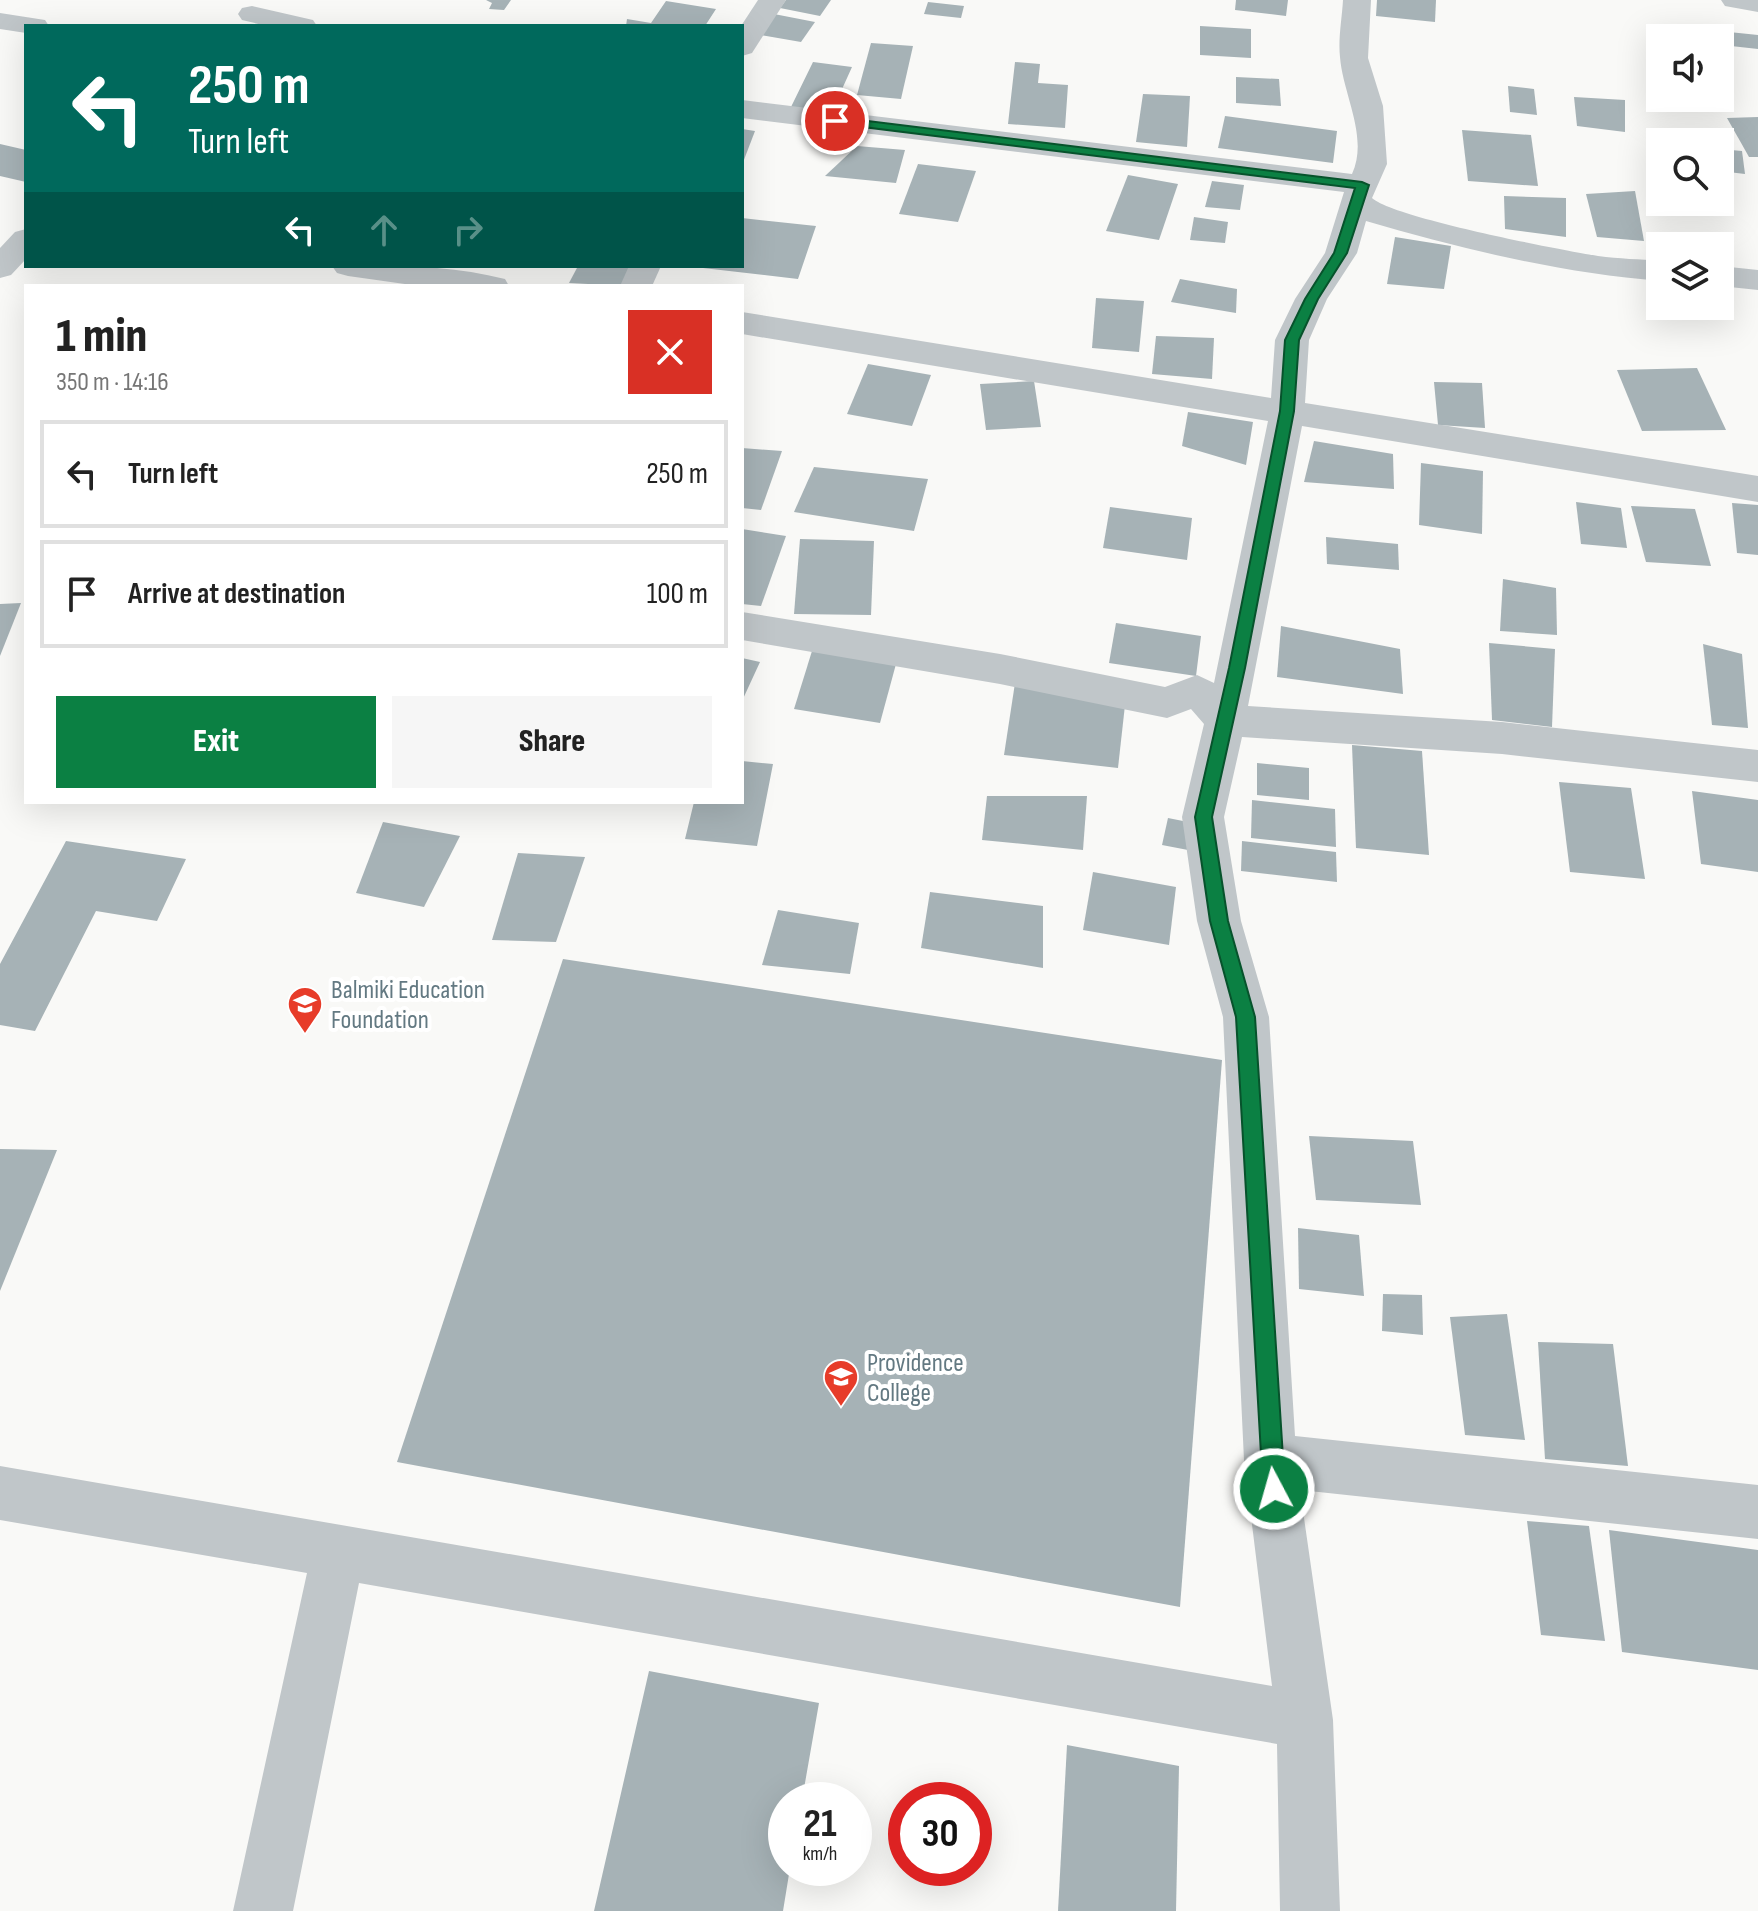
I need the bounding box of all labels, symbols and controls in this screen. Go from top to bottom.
map controls [1646,24,1734,320]
button: sound [1646,24,1734,112]
text: 250 m [188,53,310,120]
icon: left [56,56,160,160]
pin [801,87,869,155]
icon: arrive [813,99,857,143]
text: Turn left [188,121,289,164]
button: search [1646,128,1734,216]
icon: left [278,208,322,252]
icon: ahead [362,208,406,252]
icon: right [446,208,490,252]
button: layers [1646,232,1734,320]
text: 1 min [56,308,147,365]
button: close [628,310,712,394]
text: 350 m · 14:16 [56,367,169,398]
icon: left [60,452,104,496]
text: Turn left [128,456,218,492]
text: 250 m [646,456,708,492]
icon: arrive [60,572,104,616]
text: Arrive at destination [128,576,345,612]
text: 100 m [647,576,708,612]
button: Exit [56,696,376,788]
button: Share [392,696,712,788]
place label: Balmiki Education Foundation [331,975,485,1036]
school or university icon: Balmiki Education Foundation [286,985,324,1035]
place label: Providence College [867,1348,964,1409]
school or university icon: Providence College [822,1358,860,1408]
position arrow [1232,1447,1316,1531]
speed limit sign: 30 [888,1782,992,1886]
text: 21 [803,1800,837,1848]
text: km/h [803,1842,837,1866]

